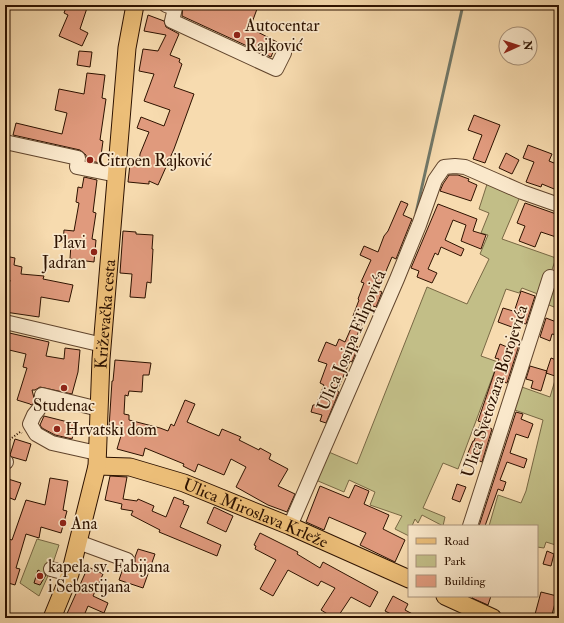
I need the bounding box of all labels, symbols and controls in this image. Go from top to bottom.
place label: Autocentar Rajković [244,15,320,56]
north arrow [498,26,538,66]
marker: Autocentar Rajković [232,30,242,40]
text: N [521,39,534,52]
place label: Citroen Rajković [98,150,213,171]
marker: Citroen Rajković [85,155,95,165]
place label: Plavi Jadran [41,232,86,274]
marker: Plavi Jadran [89,247,99,257]
street label: Križevačka cesta [91,257,120,369]
street label: Ulica Josipa Filipovića [312,266,392,414]
street label: Ulica Svetozara Borojevića [457,301,533,480]
marker: Studenac [59,383,69,393]
place label: Studenac [33,395,95,416]
place label: Hrvatski dom [65,419,157,440]
marker: Hrvatski dom [52,424,62,434]
street label: Ulica Miroslava Krleže [180,474,332,553]
place label: Ana [70,513,99,534]
marker: Ana [58,518,68,528]
legend [408,525,538,597]
text: Road [444,534,469,549]
text: Park [444,554,466,569]
place label: kapela sv. Fabijana i Sebastijana [48,556,171,597]
marker: kapela sv. Fabijana i Sebastijana [35,571,45,581]
text: Building [444,574,487,589]

